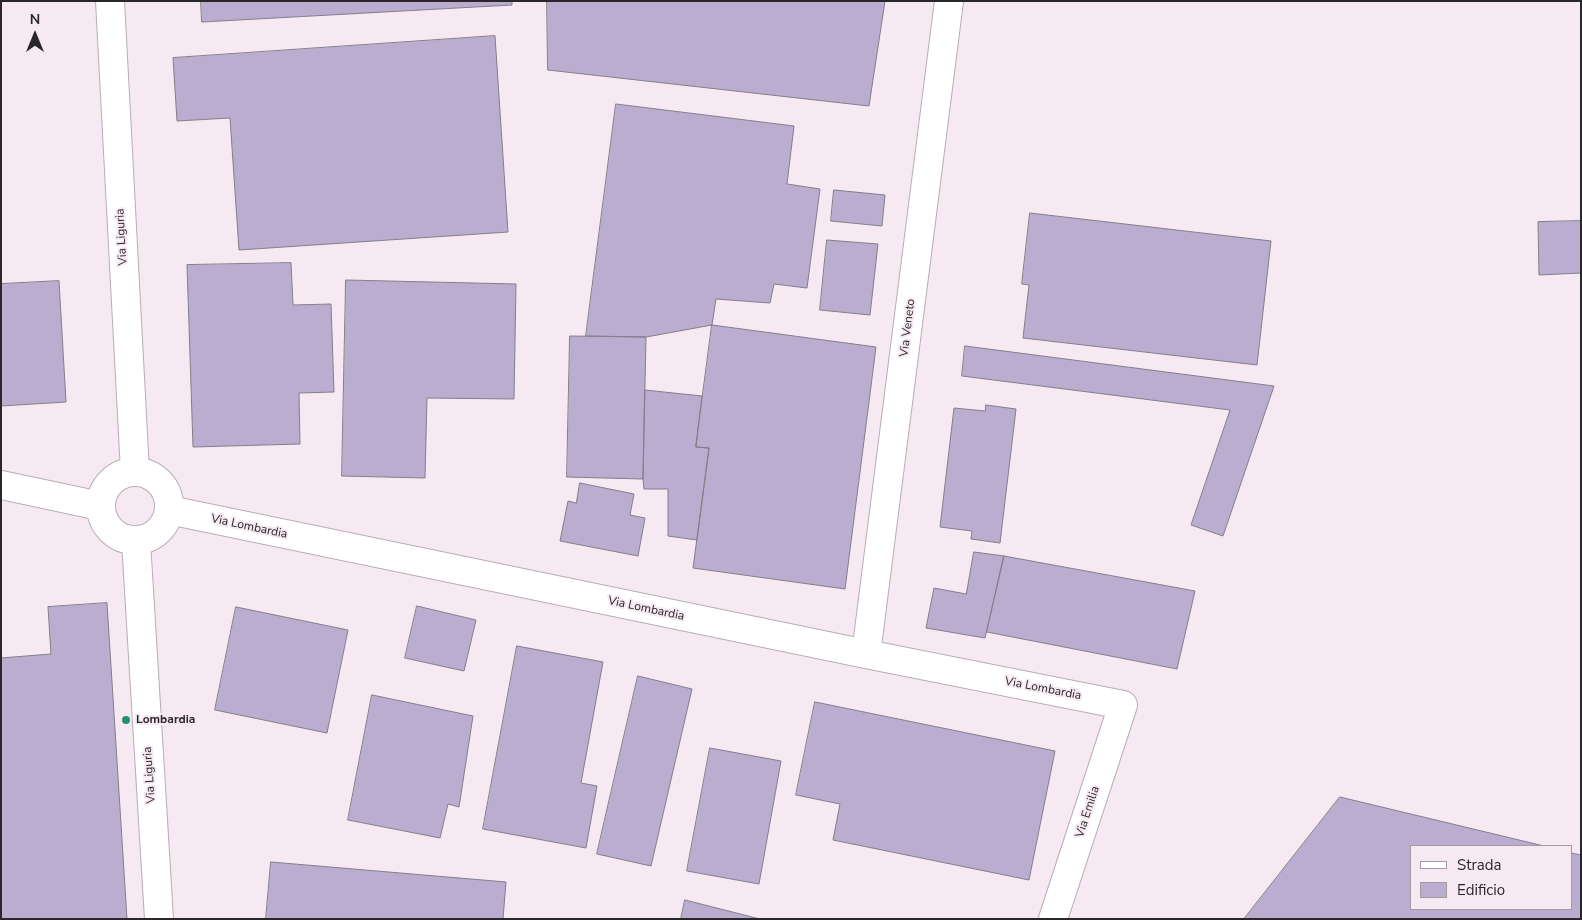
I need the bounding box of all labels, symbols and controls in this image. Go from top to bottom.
north arrow [10,10,60,60]
text: N [30,10,40,29]
street label: Via Liguria [113,208,131,266]
street label: Via Veneto [897,298,919,358]
street label: Via Lombardia [210,512,288,542]
street label: Via Lombardia [607,594,685,624]
street label: Via Lombardia [1004,675,1082,703]
place label: Lombardia [136,713,195,727]
marker: Lombardia [120,714,132,726]
street label: Via Liguria [141,746,159,804]
street label: Via Emilia [1073,784,1103,840]
legend [1410,845,1572,910]
text: Strada [1457,855,1501,875]
text: Edificio [1457,880,1505,900]

